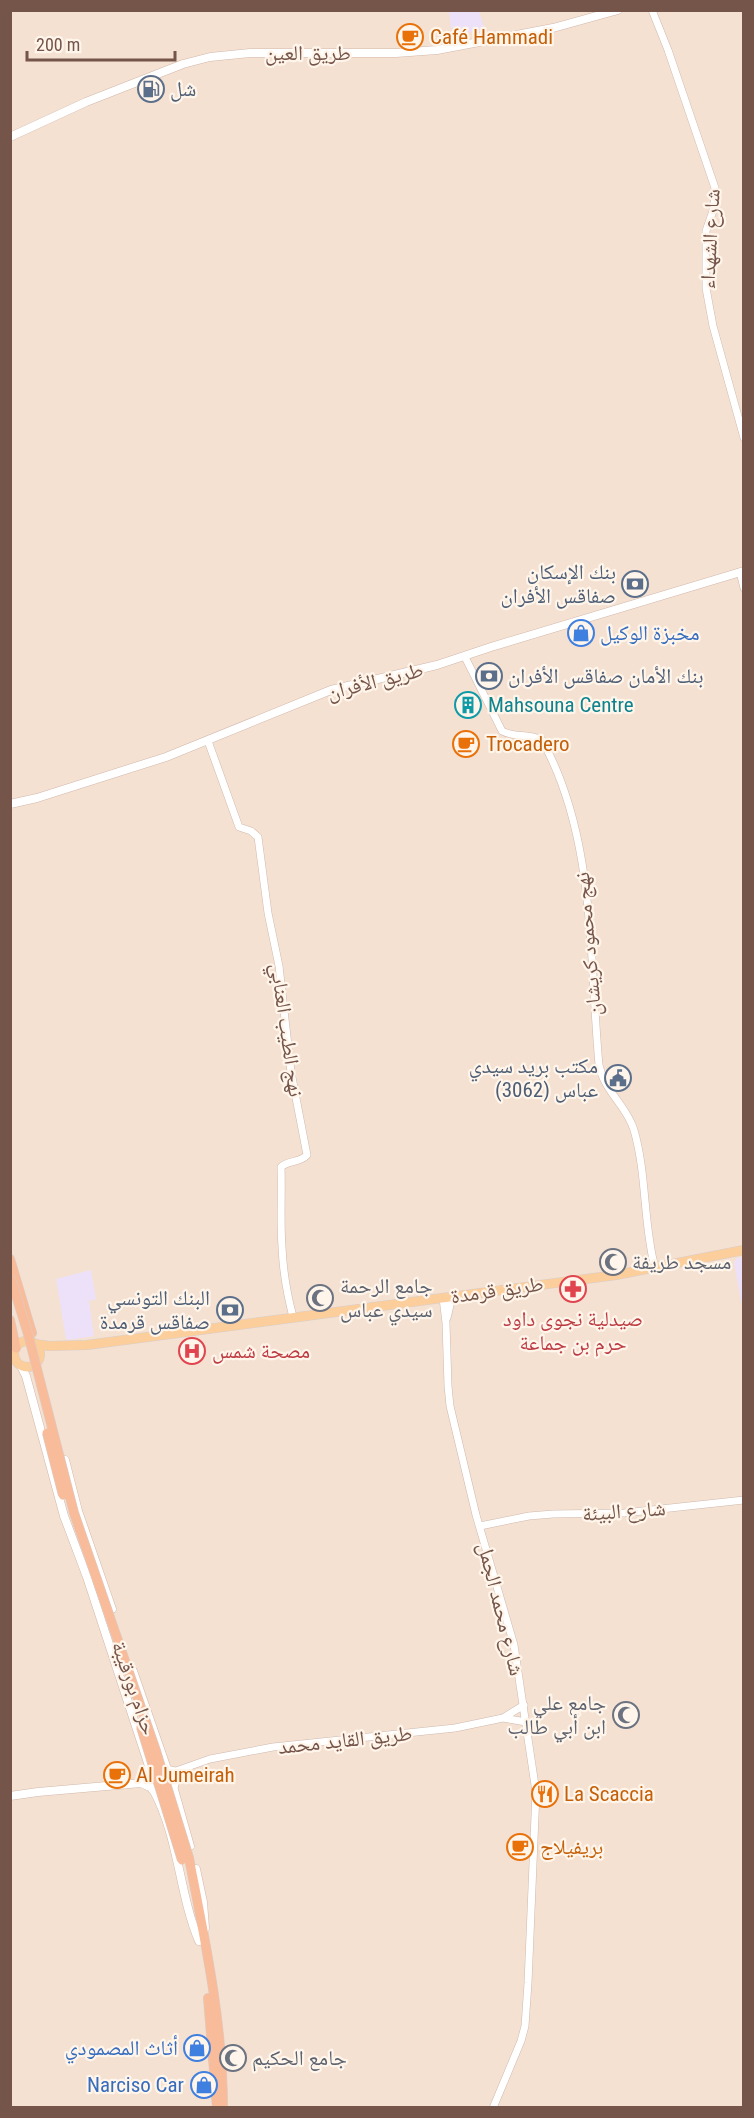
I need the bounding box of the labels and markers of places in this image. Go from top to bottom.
cafe icon: Café Hammadi [395,22,425,52]
place label: Café Hammadi [430,25,553,49]
fuel station icon: شل [136,74,166,104]
place label: شل [170,77,196,102]
place label: بنك الإسكان صفاقس الأفران [501,560,616,609]
bank icon: بنك الإسكان صفاقس الأفران [620,569,650,599]
shop icon: مخبزة الوكيل [566,618,596,648]
place label: مخبزة الوكيل [600,621,700,646]
bank icon: بنك الأمان صفاقس الأفران [474,661,504,691]
place label: بنك الأمان صفاقس الأفران [508,664,704,689]
building icon: Mahsouna Centre [453,690,483,720]
place label: Mahsouna Centre [488,693,634,717]
cafe icon: Trocadero [451,729,481,759]
place label: Trocadero [486,732,570,756]
place label: مكتب بريد سيدي عباس (3062) [469,1054,598,1103]
public building icon: مكتب بريد سيدي عباس (3062) [603,1063,633,1093]
mosque icon: مسجد طريفة [598,1247,628,1277]
place label: مسجد طريفة [632,1250,731,1274]
place label: جامع الرحمة سيدي عباس [340,1274,433,1326]
pharmacy icon: صيدلية نجوى داود حرم بن جماعة [558,1274,588,1304]
mosque icon: جامع الرحمة سيدي عباس [305,1283,335,1313]
place label: البنك التونسي صفاقس قرمدة [100,1286,210,1335]
bank icon: البنك التونسي صفاقس قرمدة [215,1295,245,1325]
place label: صيدلية نجوى داود حرم بن جماعة [503,1307,643,1357]
hospital icon: مصحة شمس [177,1336,207,1366]
place label: مصحة شمس [212,1339,310,1364]
place label: جامع علي ابن أبي طالب [507,1691,606,1743]
mosque icon: جامع علي ابن أبي طالب [611,1700,641,1730]
cafe icon: Al Jumeirah [102,1760,132,1790]
place label: Al Jumeirah [136,1763,235,1787]
restaurant icon: La Scaccia [530,1779,560,1809]
place label: La Scaccia [564,1782,654,1806]
cafe icon: بريفيلاج [505,1832,535,1862]
place label: بريفيلاج [540,1835,603,1860]
shop icon: أثاث المصمودي [182,2033,212,2063]
place label: أثاث المصمودي [65,2035,178,2064]
mosque icon: جامع الحكيم [218,2043,248,2073]
place label: جامع الحكيم [252,2046,347,2072]
shop icon: Narciso Car [189,2070,219,2100]
place label: Narciso Car [87,2073,184,2097]

